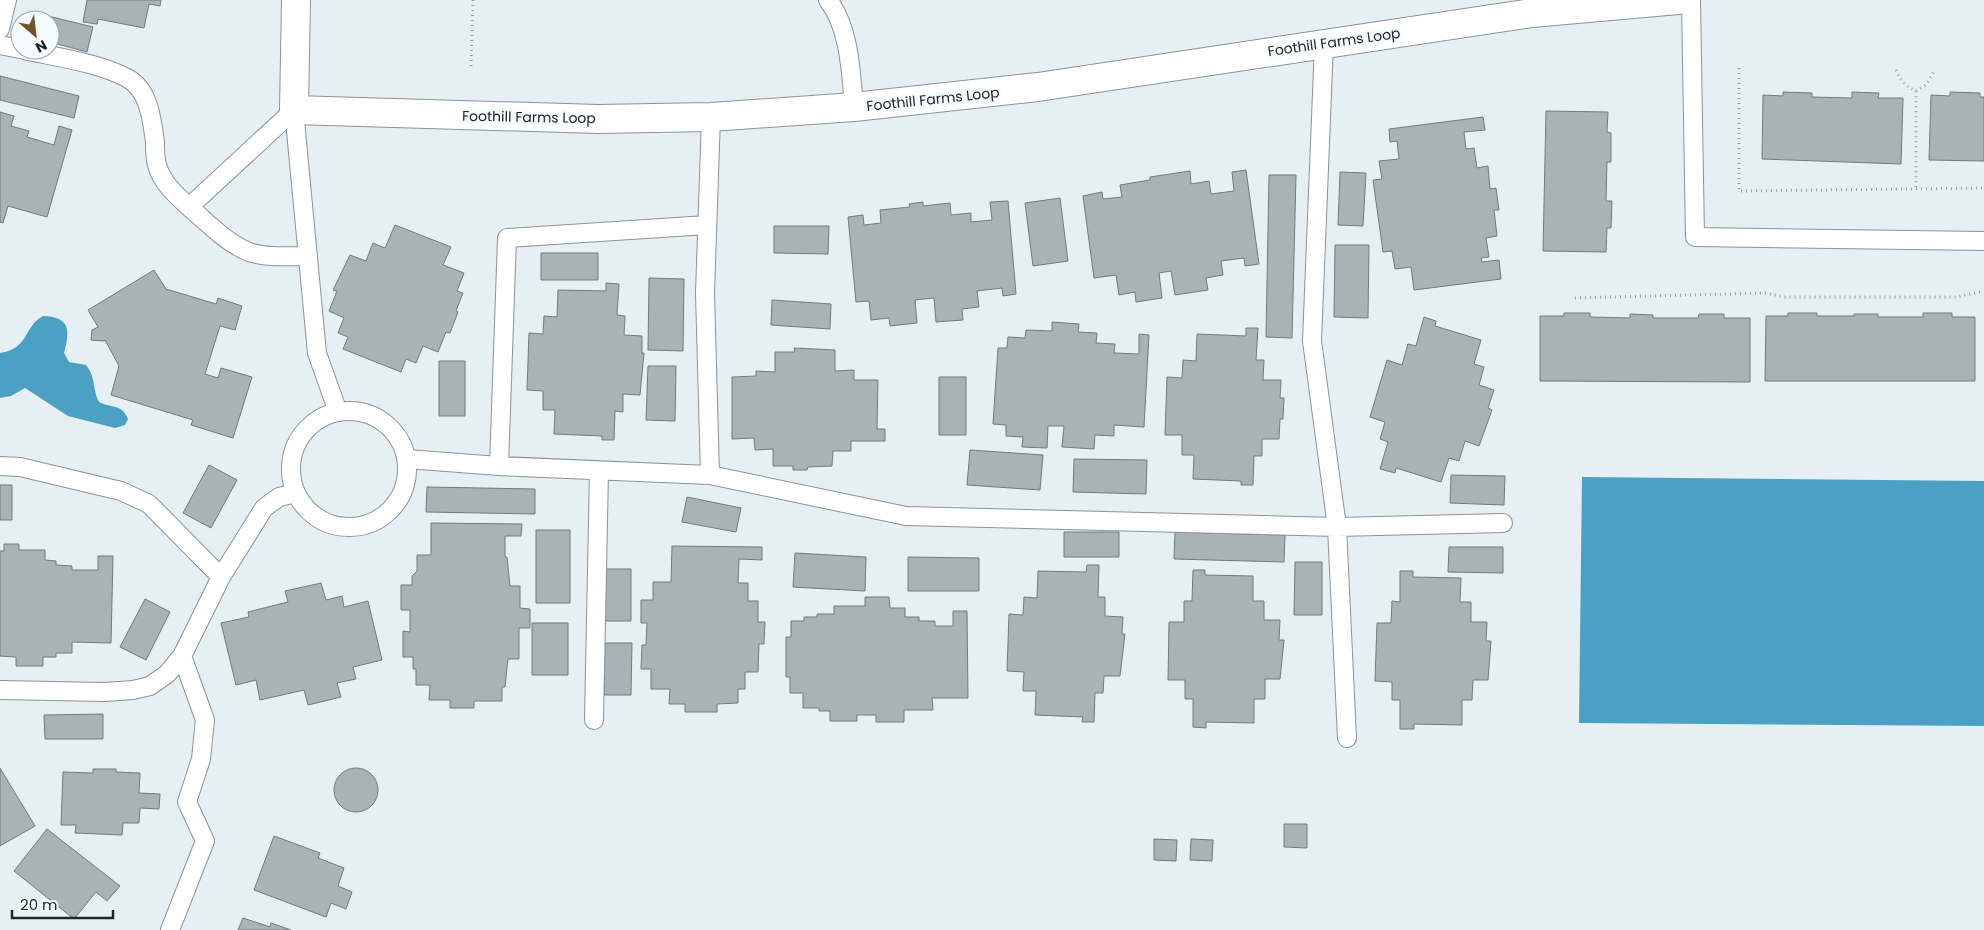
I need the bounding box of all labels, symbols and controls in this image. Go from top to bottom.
north arrow [10,10,60,60]
street label: Foothill Farms Loop [1266,23,1402,61]
text: N [32,35,50,58]
street label: Foothill Farms Loop [865,82,1001,116]
street label: Foothill Farms Loop [462,106,596,128]
scale bar [12,888,114,920]
text: 20 m [20,894,58,915]

